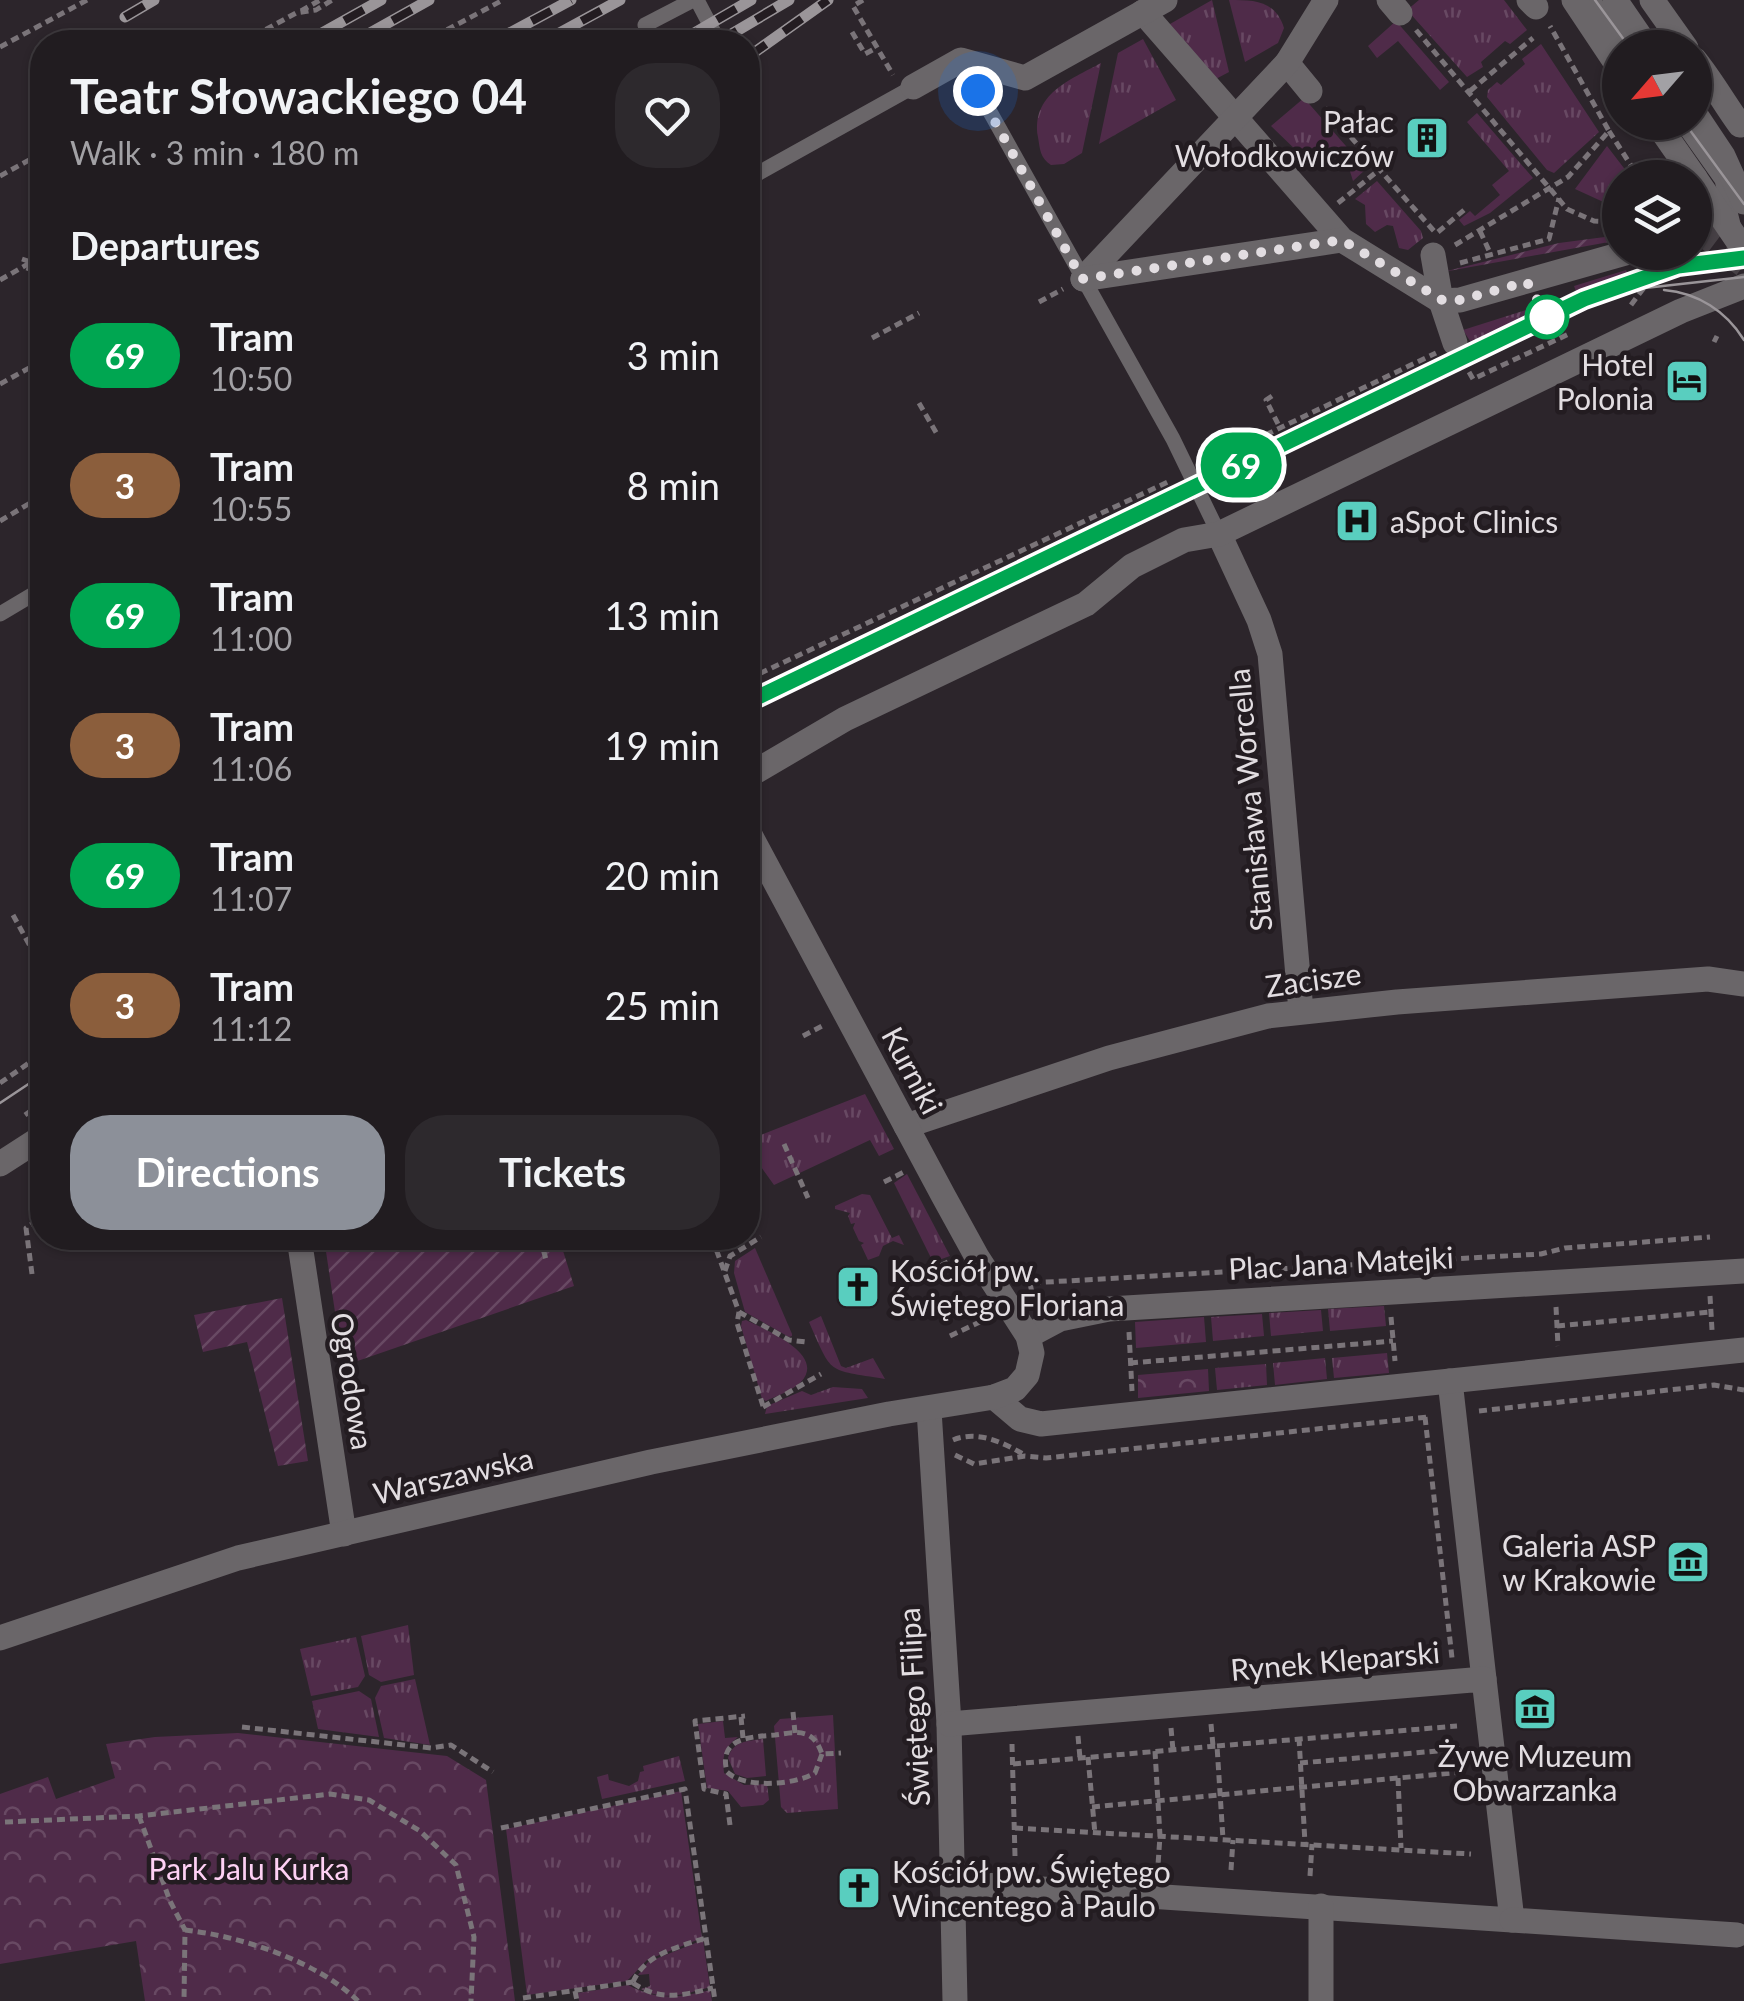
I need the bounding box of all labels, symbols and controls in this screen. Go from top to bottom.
north arrow [1602,30,1712,140]
map controls [1602,30,1712,270]
button: heart [615,63,720,168]
your location [953,66,1003,116]
text: Teatr Słowackiego 04 [70,67,527,124]
place label: Pałac Wołodkowiczów [1175,103,1394,173]
building icon: Pałac Wołodkowiczów [1404,115,1450,161]
text: Walk · 3 min · 180 m [70,133,359,172]
button: layers [1602,160,1712,270]
text: Departures [70,222,260,268]
unlabelled marker [1526,296,1568,338]
text: Tram [210,313,294,359]
text: 3 min [627,332,720,378]
text: 69 [105,334,145,376]
place label: Hotel Polonia [1557,346,1654,416]
hotel icon: Hotel Polonia [1664,358,1710,404]
text: 10:50 [210,359,292,398]
line badge: 69 [1196,432,1286,498]
text: Tram [210,443,294,489]
text: 69 [1221,444,1261,486]
text: 8 min [627,462,720,508]
text: 3 [115,464,135,506]
text: 10:55 [210,489,292,528]
hospital icon: aSpot Clinics [1334,498,1380,544]
place label: aSpot Clinics [1390,503,1558,539]
text: Tram [210,573,294,619]
text: 13 min [605,592,720,638]
text: 69 [105,594,145,636]
text: 11:00 [210,619,292,658]
street label: Stanisława Worcella [1220,667,1278,933]
text: Tram [210,703,294,749]
text: 19 min [605,722,720,768]
text: 3 [115,724,135,766]
text: 11:06 [210,749,292,788]
text: Tram [210,833,294,879]
text: 20 min [605,852,720,898]
text: 69 [105,854,145,896]
text: 11:07 [210,879,292,918]
street label: Zacisze [1263,954,1363,1004]
text: Tram [210,963,294,1009]
text: 25 min [605,982,720,1028]
text: 3 [115,984,135,1026]
text: 11:12 [210,1009,292,1048]
street label: Kurniki [875,1020,951,1120]
button: Directions [70,1115,385,1230]
button: Tickets [405,1115,720,1230]
street label: Plac Jana Matejki [1227,1238,1455,1286]
place label: Kościół pw. Świętego Floriana [890,1252,1124,1322]
church icon: Kościół pw. Świętego Floriana [835,1264,881,1310]
street label: Ogrodowa [324,1310,382,1452]
street label: Warszawska [370,1439,536,1511]
place label: Galeria ASP w Krakowie [1502,1527,1656,1597]
museum icon: Galeria ASP w Krakowie [1665,1539,1711,1585]
street label: Świętego Filipa [890,1607,936,1807]
street label: Rynek Kleparski [1229,1633,1441,1687]
museum icon: Żywe Muzeum Obwarzanka [1512,1686,1558,1732]
place label: Żywe Muzeum Obwarzanka [1438,1737,1632,1807]
park label: Park Jalu Kurka [149,1850,349,1886]
place label: Kościół pw. Świętego Wincentego à Paulo [892,1853,1171,1923]
church icon: Kościół pw. Świętego Wincentego à Paulo [836,1865,882,1911]

